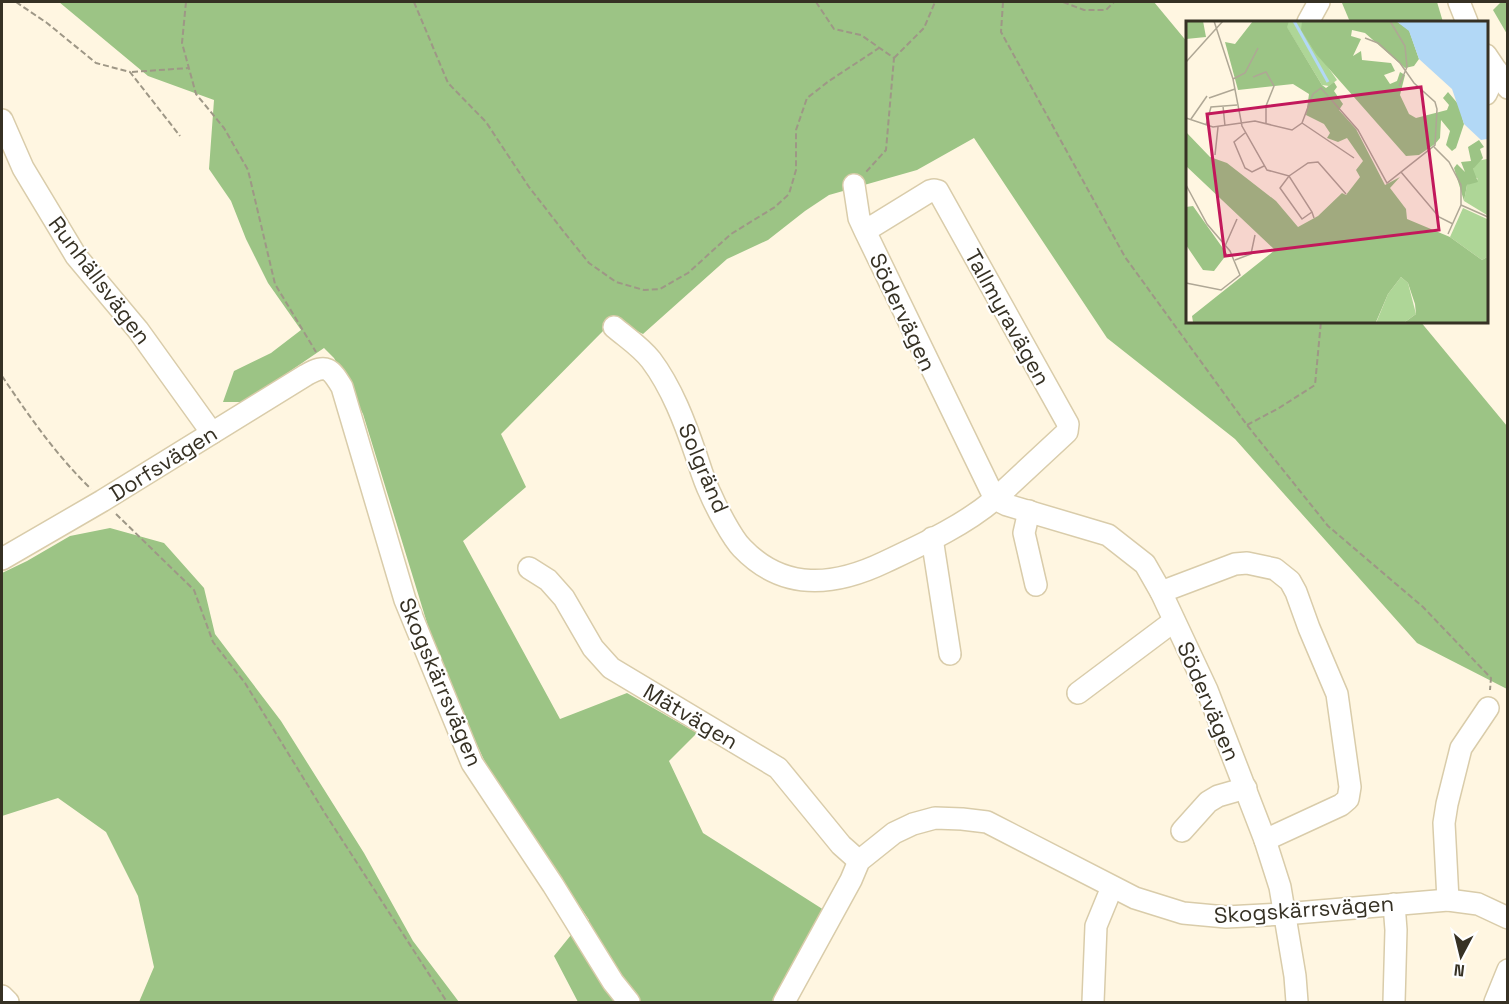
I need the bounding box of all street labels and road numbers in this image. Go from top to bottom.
street label: Runhällsvägen [43,210,157,350]
street label: Tallmyravägen [959,244,1057,390]
street label: Södervägen [863,248,943,376]
street label: Dorfsvägen [104,419,222,507]
street label: Solgränd [673,419,735,517]
street label: Skogskärrsvägen [393,594,489,770]
street label: Södervägen [1171,637,1247,765]
street label: Mätvägen [639,677,743,755]
street label: Skogskärrsvägen [1213,889,1395,929]

